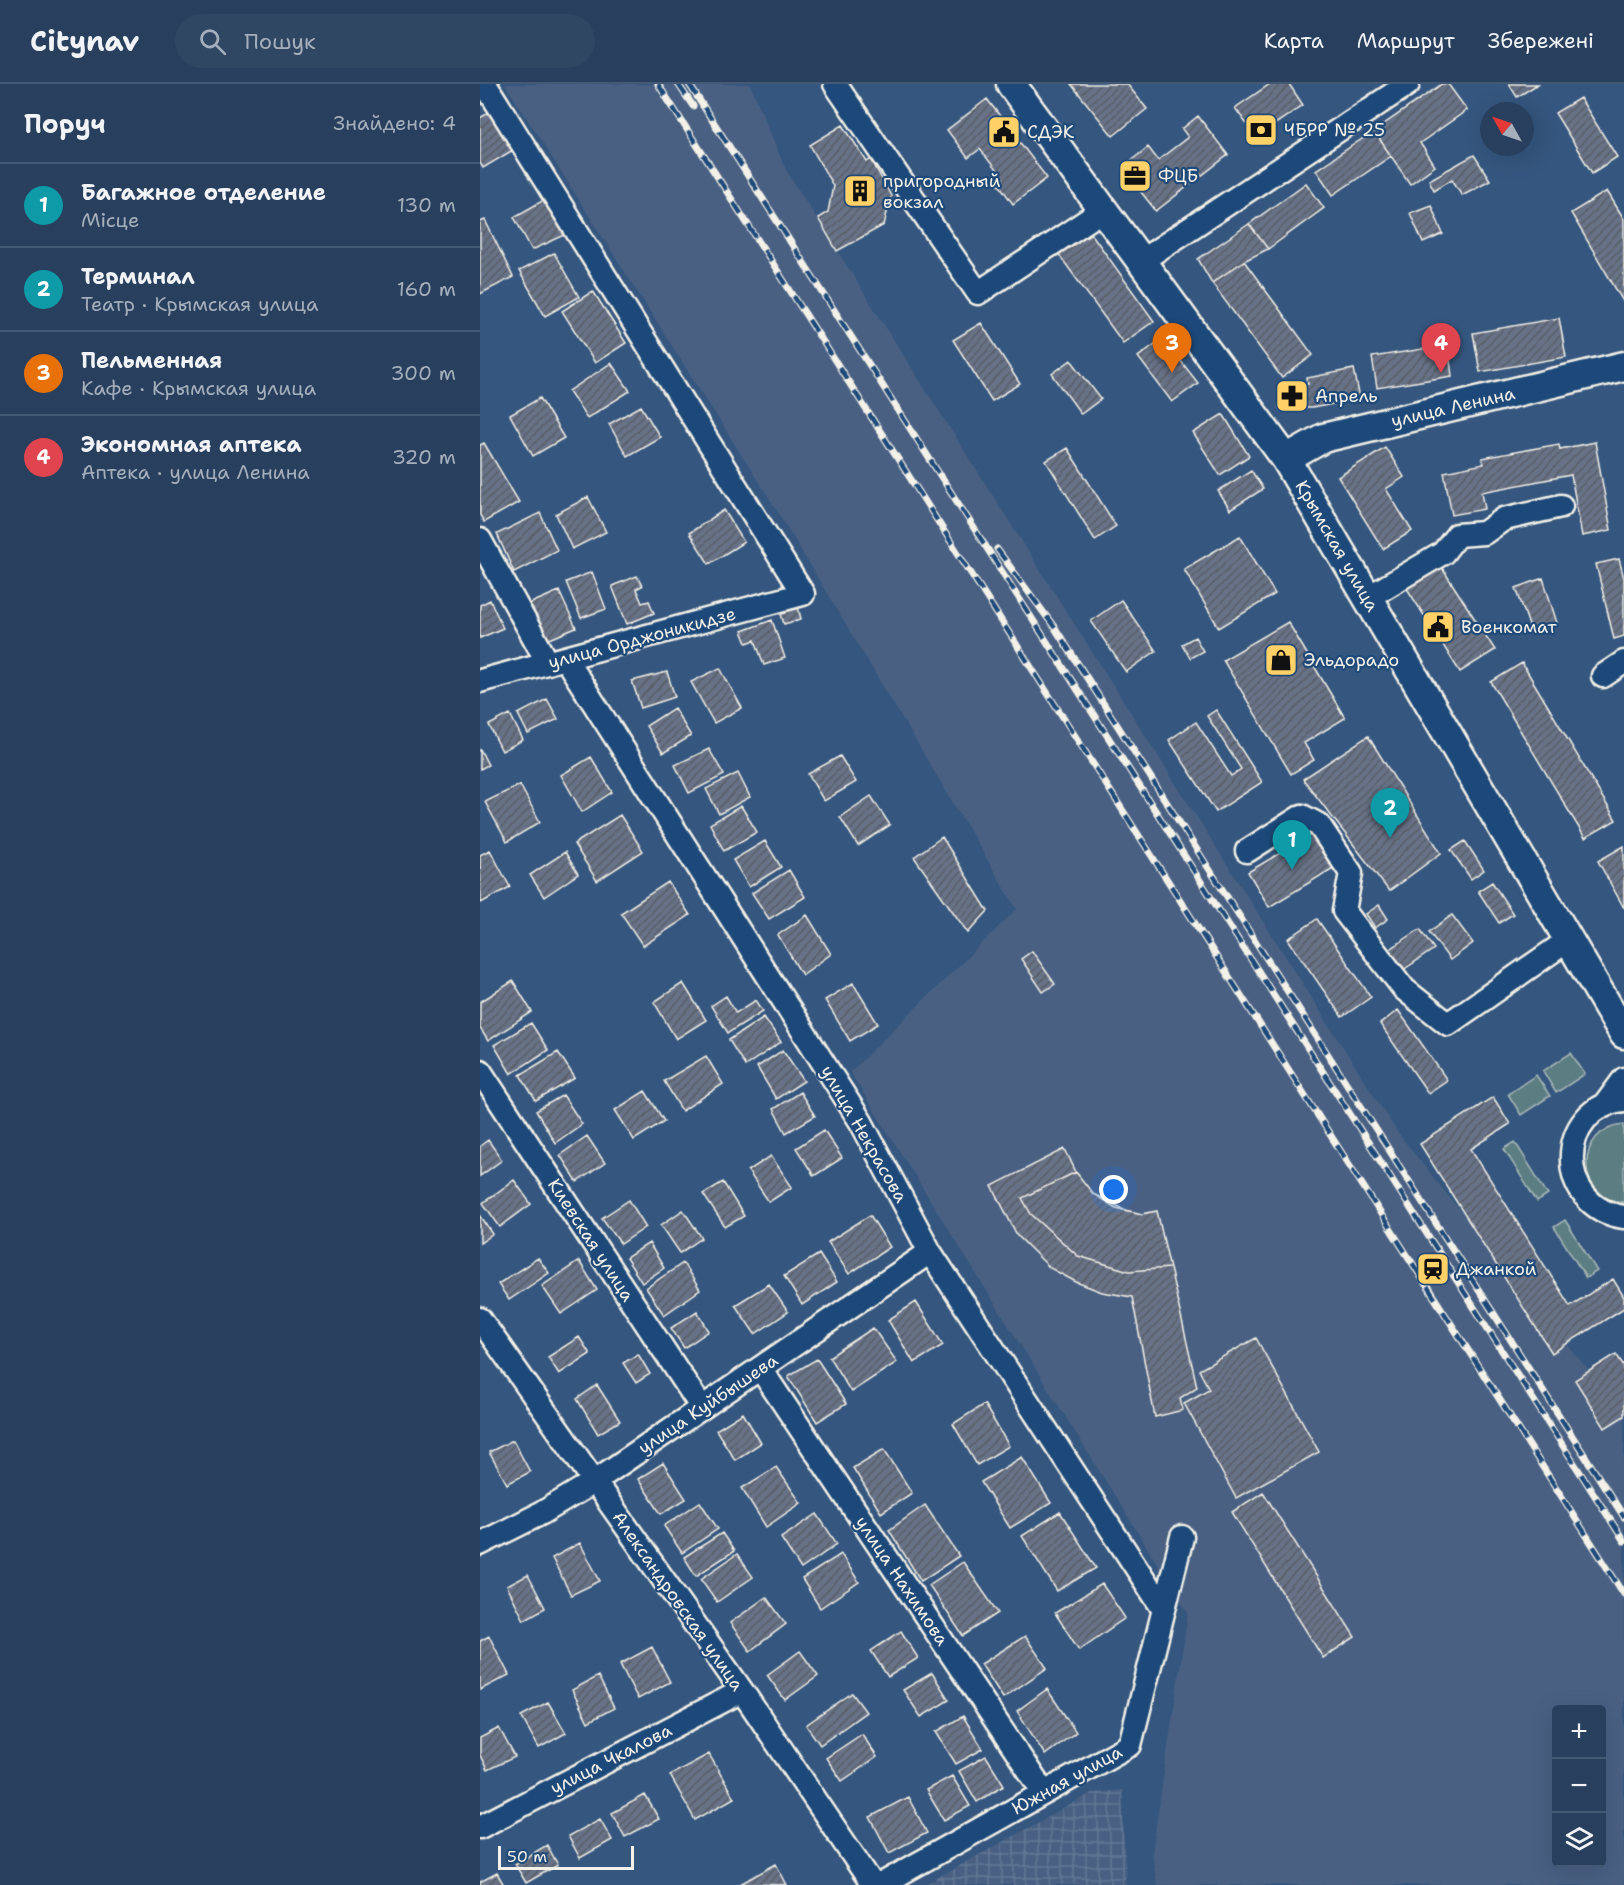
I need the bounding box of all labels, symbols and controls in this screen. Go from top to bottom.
search box [175,14,595,68]
text: Citynav [30,22,139,60]
icon: search [196,25,229,58]
text: Пошук [244,27,316,56]
text: Карта [1264,27,1324,55]
text: Маршрут [1357,27,1455,55]
text: Збережені [1488,27,1594,55]
north arrow [1480,102,1534,156]
text: Поруч [24,106,106,141]
text: Знайдено: 4 [333,110,456,136]
bank icon: ЧБРР № 25 [1243,112,1279,148]
public building icon: СДЭК [986,114,1022,150]
place label: ЧБРР № 25 [1284,118,1385,142]
place label: СДЭК [1027,120,1075,144]
office icon: ФЦБ [1117,158,1153,194]
place label: ФЦБ [1158,164,1198,188]
place label: пригородный вокзал [883,169,1001,214]
building icon: пригородный вокзал [842,173,878,209]
text: Багажное отделение [81,178,326,207]
text: 1 [39,192,48,218]
text: 130 m [397,192,456,218]
text: Місце [81,207,139,233]
text: Терминал [81,262,195,291]
text: 2 [37,276,51,302]
text: 160 m [397,276,456,302]
text: Театр · Крымская улица [81,291,318,317]
pin: 3 [1152,324,1192,373]
pin: 4 [1422,324,1460,373]
text: Пельменная [81,346,222,375]
text: 3 [37,360,51,386]
text: 300 m [390,360,456,386]
text: Кафе · Крымская улица [81,375,316,401]
pharmacy icon: Апрель [1274,378,1310,414]
street label: улица Ленина [1389,381,1517,433]
place label: Апрель [1315,384,1378,408]
text: Экономная аптека [81,430,302,459]
text: 4 [37,444,51,470]
text: 320 m [392,444,456,470]
text: Аптека · улица Ленина [81,459,310,485]
street label: Крымская улица [1290,476,1384,616]
street label: улица Орджоникидзе [546,601,738,675]
public building icon: Военкомат [1420,609,1456,645]
place label: Военкомат [1461,615,1558,639]
shop icon: Эльдорадо [1263,642,1299,678]
place label: Эльдорадо [1304,648,1399,672]
pin: 2 [1370,788,1410,838]
pin: 1 [1272,820,1312,870]
street label: улица Некрасова [815,1061,913,1207]
street label: Киевская улица [542,1174,640,1306]
your location [1099,1175,1128,1204]
station icon: Джанкой [1415,1251,1451,1287]
place label: Джанкой [1456,1257,1537,1281]
street label: улица Куйбышева [633,1348,783,1460]
street label: Александровская улица [607,1506,749,1696]
street label: улица Нахимова [850,1512,954,1650]
map controls [1552,1705,1606,1867]
button: + [1552,1705,1606,1759]
street label: улица Чкалова [546,1718,676,1800]
street label: Южная улица [1008,1740,1126,1820]
button: − [1552,1759,1606,1813]
button: layers [1552,1813,1606,1867]
scale bar [498,1843,634,1870]
text: 50 m [507,1846,547,1867]

